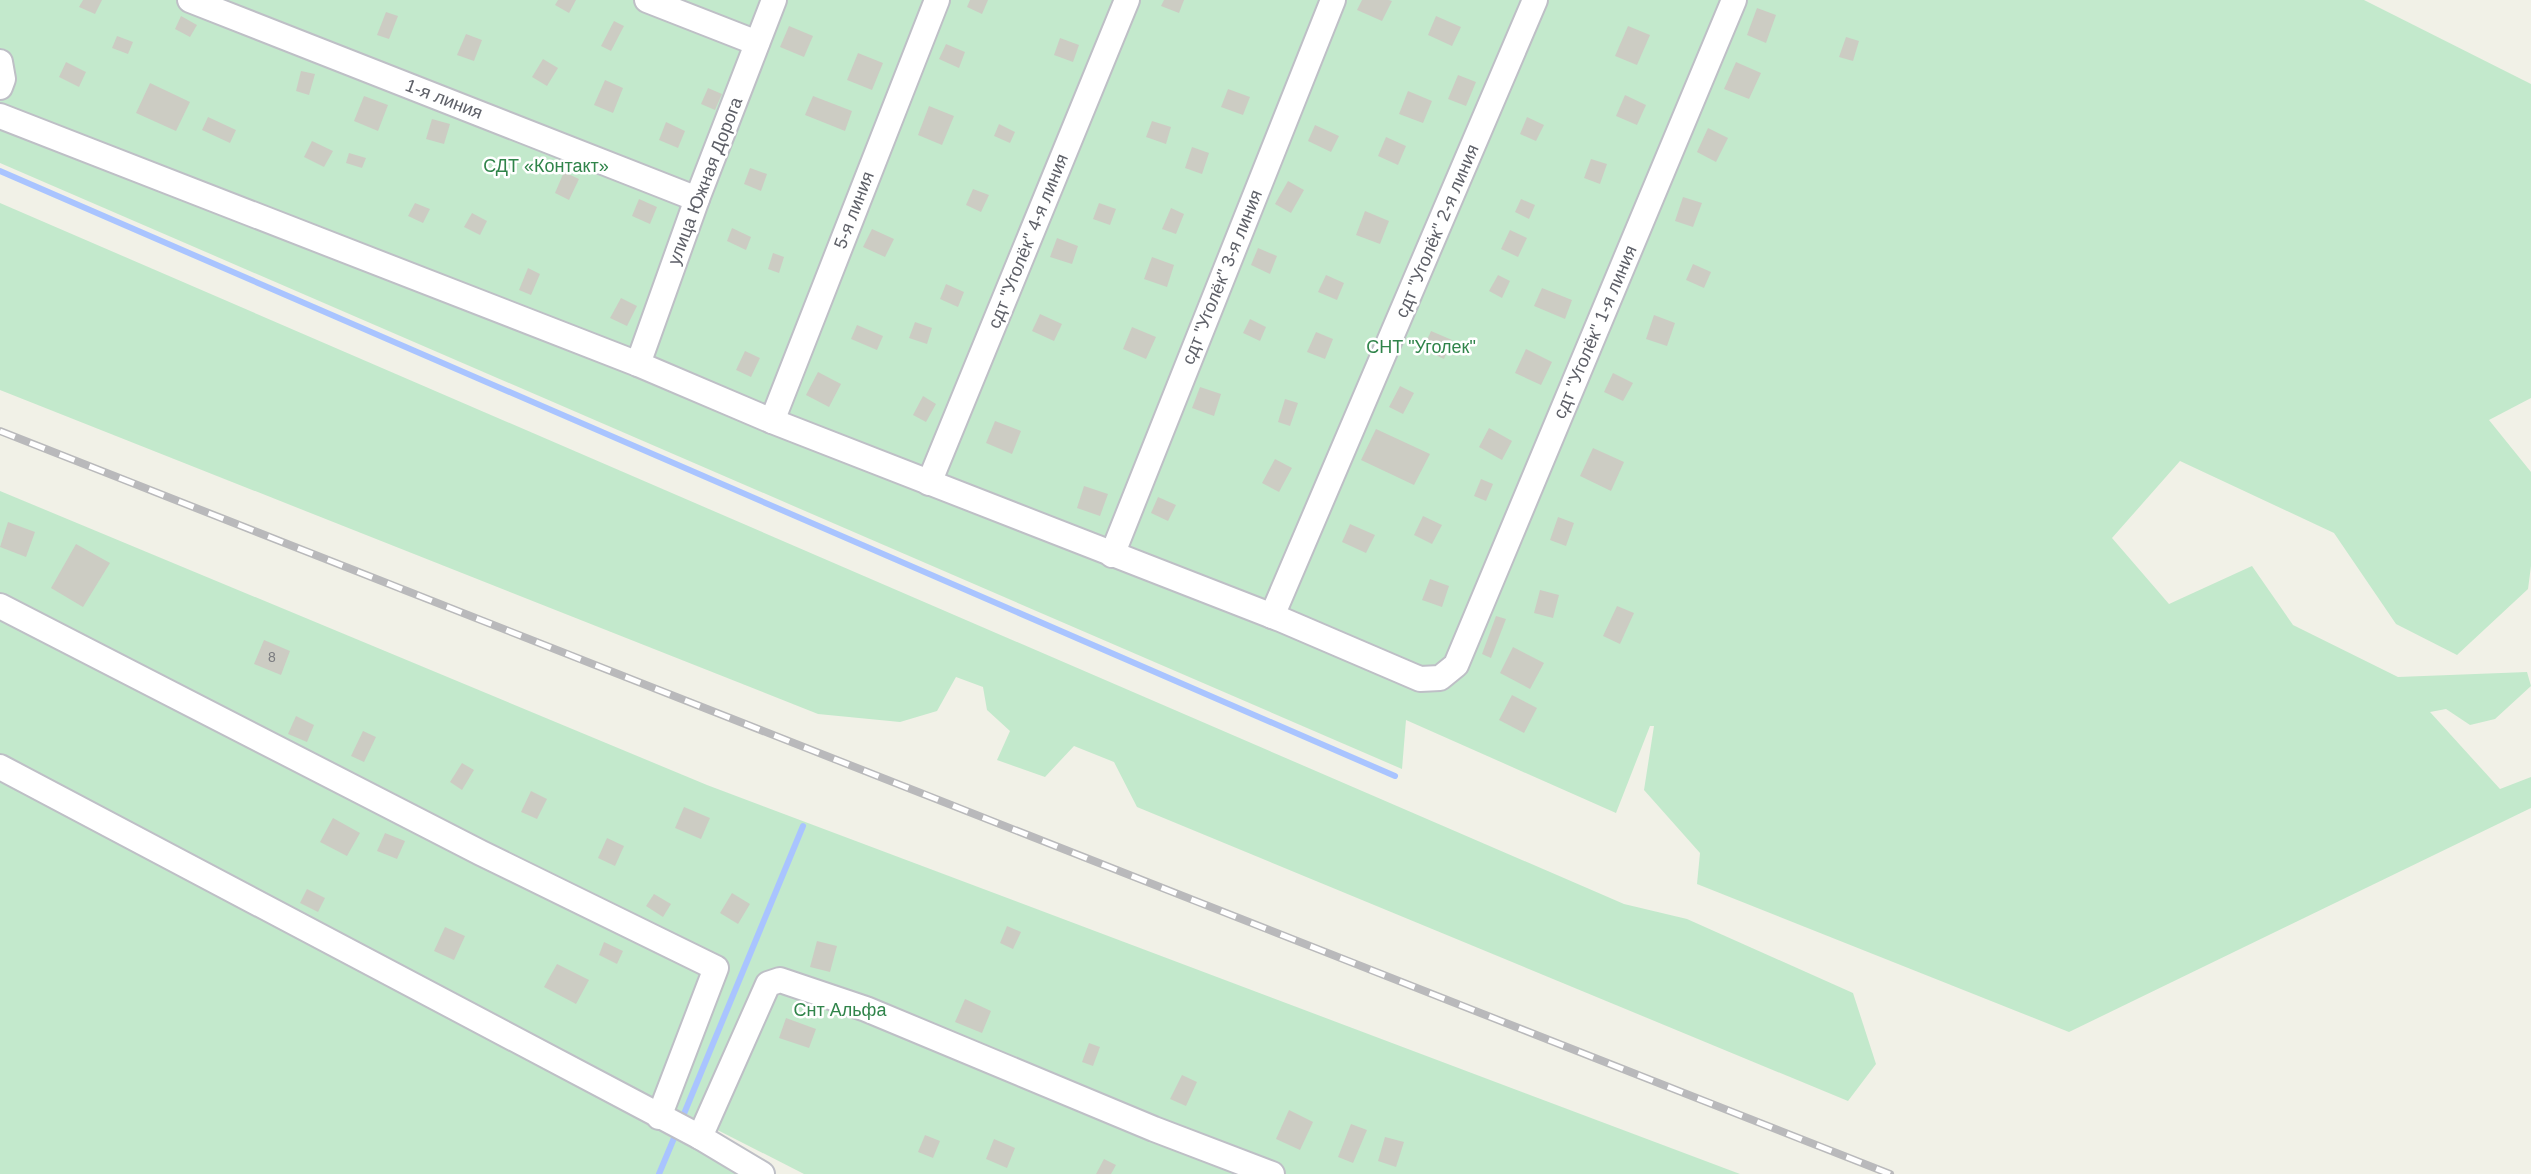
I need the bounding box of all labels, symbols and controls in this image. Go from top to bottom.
street label: 1-я линия [403,75,485,123]
street label: улица Южная Дорога [664,93,747,268]
street label: сдт "Уголёк" 2-я линия [1391,141,1483,321]
street label: сдт "Уголёк" 4-я линия [984,151,1072,331]
park label: СДТ «Контакт» [483,156,609,176]
street label: 5-я линия [830,169,878,251]
street label: сдт "Уголёк" 3-я линия [1178,187,1266,367]
street label: сдт "Уголёк" 1-я линия [1549,242,1641,422]
park label: СНТ "Уголек" [1366,337,1476,357]
house number: 8 [268,649,276,665]
park label: Снт Альфа [794,1000,887,1020]

